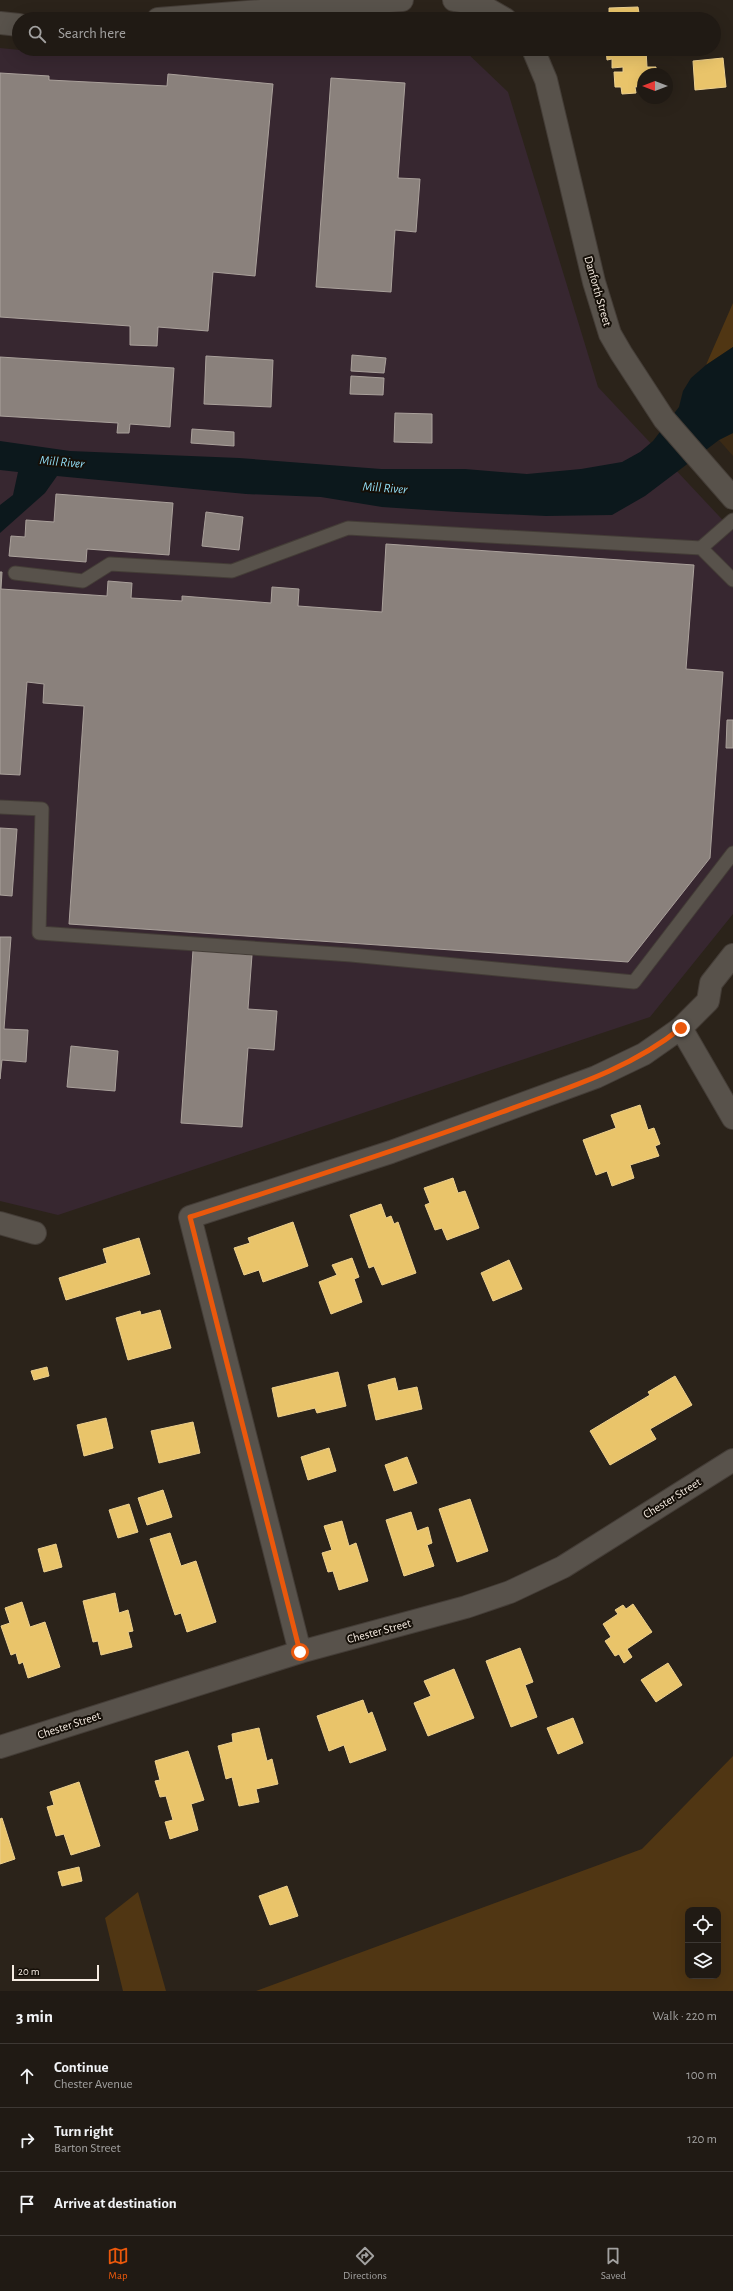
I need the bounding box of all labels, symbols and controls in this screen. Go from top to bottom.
search box [12,12,721,56]
icon: search [26,23,48,45]
text: Search here [58,26,126,41]
north arrow [637,68,673,104]
street label: Danforth Street [582,254,614,328]
water label: Mill River [39,454,86,471]
water label: Mill River [362,480,409,497]
route end [672,1019,690,1037]
street label: Chester Street [641,1475,703,1521]
street label: Chester Street [346,1617,412,1645]
route start [291,1643,309,1661]
street label: Chester Street [36,1709,102,1741]
map controls [685,1907,721,1979]
button: locate [685,1907,721,1943]
button: layers [685,1943,721,1979]
scale bar [12,1963,99,1982]
text: 20 m [18,1966,39,1977]
text: 3 min [16,2008,53,2025]
text: Walk · 220 m [652,2010,717,2023]
text: Continue [54,2060,109,2075]
icon: ahead [16,2065,38,2087]
text: 100 m [686,2069,717,2082]
text: Chester Avenue [54,2078,133,2091]
text: Turn right [54,2124,113,2139]
icon: right [16,2129,38,2151]
text: 120 m [687,2133,717,2146]
text: Barton Street [54,2142,121,2155]
icon: arrive [16,2193,38,2215]
text: Arrive at destination [54,2196,177,2211]
tab: Map [107,2245,129,2282]
tab: Directions [343,2245,387,2282]
tab: Saved [601,2245,626,2282]

